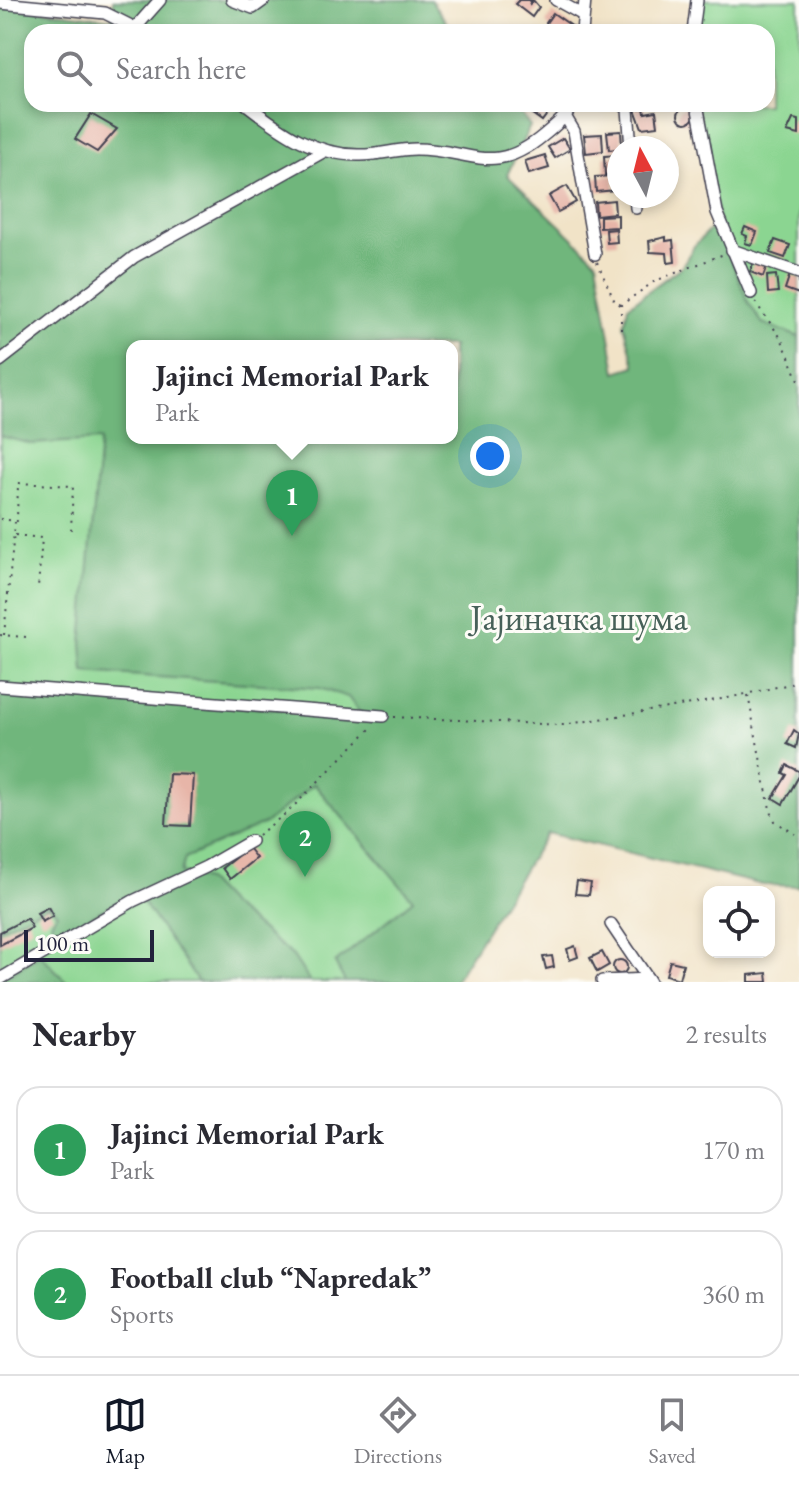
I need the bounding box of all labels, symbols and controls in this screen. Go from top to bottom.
search box [24,24,775,112]
icon: search [52,46,96,90]
text: Search here [116,49,246,88]
north arrow [607,136,679,208]
popup [126,340,458,444]
text: Jajinci Memorial Park [155,356,429,395]
text: Park [155,395,199,429]
your location [470,436,510,476]
pin: 1 [266,470,318,536]
park label: Јајиначка шума [467,594,688,641]
pin: 2 [279,811,331,877]
map controls [703,886,775,958]
button: locate [703,886,775,958]
scale bar [24,926,154,962]
text: 100 m [36,929,89,958]
text: Nearby [32,1012,136,1056]
text: 2 results [686,1017,767,1051]
text: Jajinci Memorial Park [110,1114,384,1153]
text: 1 [53,1133,67,1167]
text: 170 m [702,1133,765,1167]
text: Park [110,1153,154,1187]
text: Football club “Napredak” [110,1258,431,1297]
text: 2 [53,1277,67,1311]
text: 360 m [702,1277,765,1311]
text: Sports [110,1297,174,1331]
tab: Map [103,1393,147,1470]
tab: Directions [354,1393,442,1470]
tab: Saved [649,1393,696,1470]

